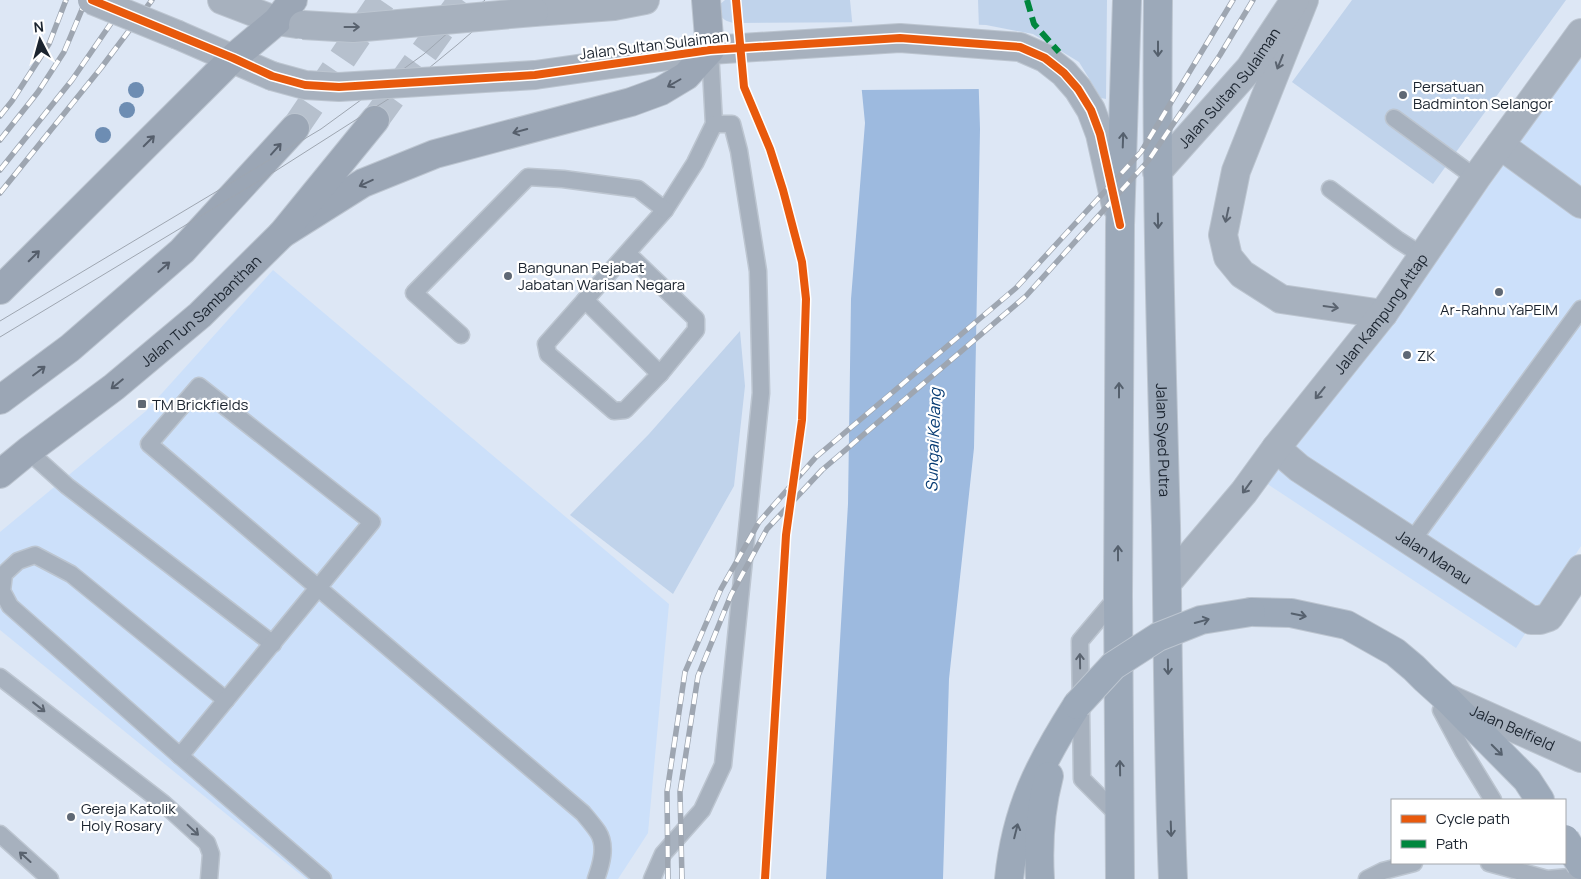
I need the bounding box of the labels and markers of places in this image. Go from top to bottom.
place label: Persatuan Badminton Selangor [1413,76,1554,114]
marker: Persatuan Badminton Selangor [1397,89,1409,101]
place label: Bangunan Pejabat Jabatan Warisan Negara [518,257,685,295]
marker: Bangunan Pejabat Jabatan Warisan Negara [502,270,514,282]
marker: Ar-Rahnu YaPEIM [1493,286,1505,298]
place label: Ar-Rahnu YaPEIM [1440,299,1558,320]
place label: ZK [1417,345,1435,366]
marker: ZK [1401,349,1413,361]
place label: TM Brickfields [152,394,249,415]
marker: TM Brickfields [136,398,148,410]
place label: Gereja Katolik Holy Rosary [81,798,176,836]
marker: Gereja Katolik Holy Rosary [65,811,77,823]

